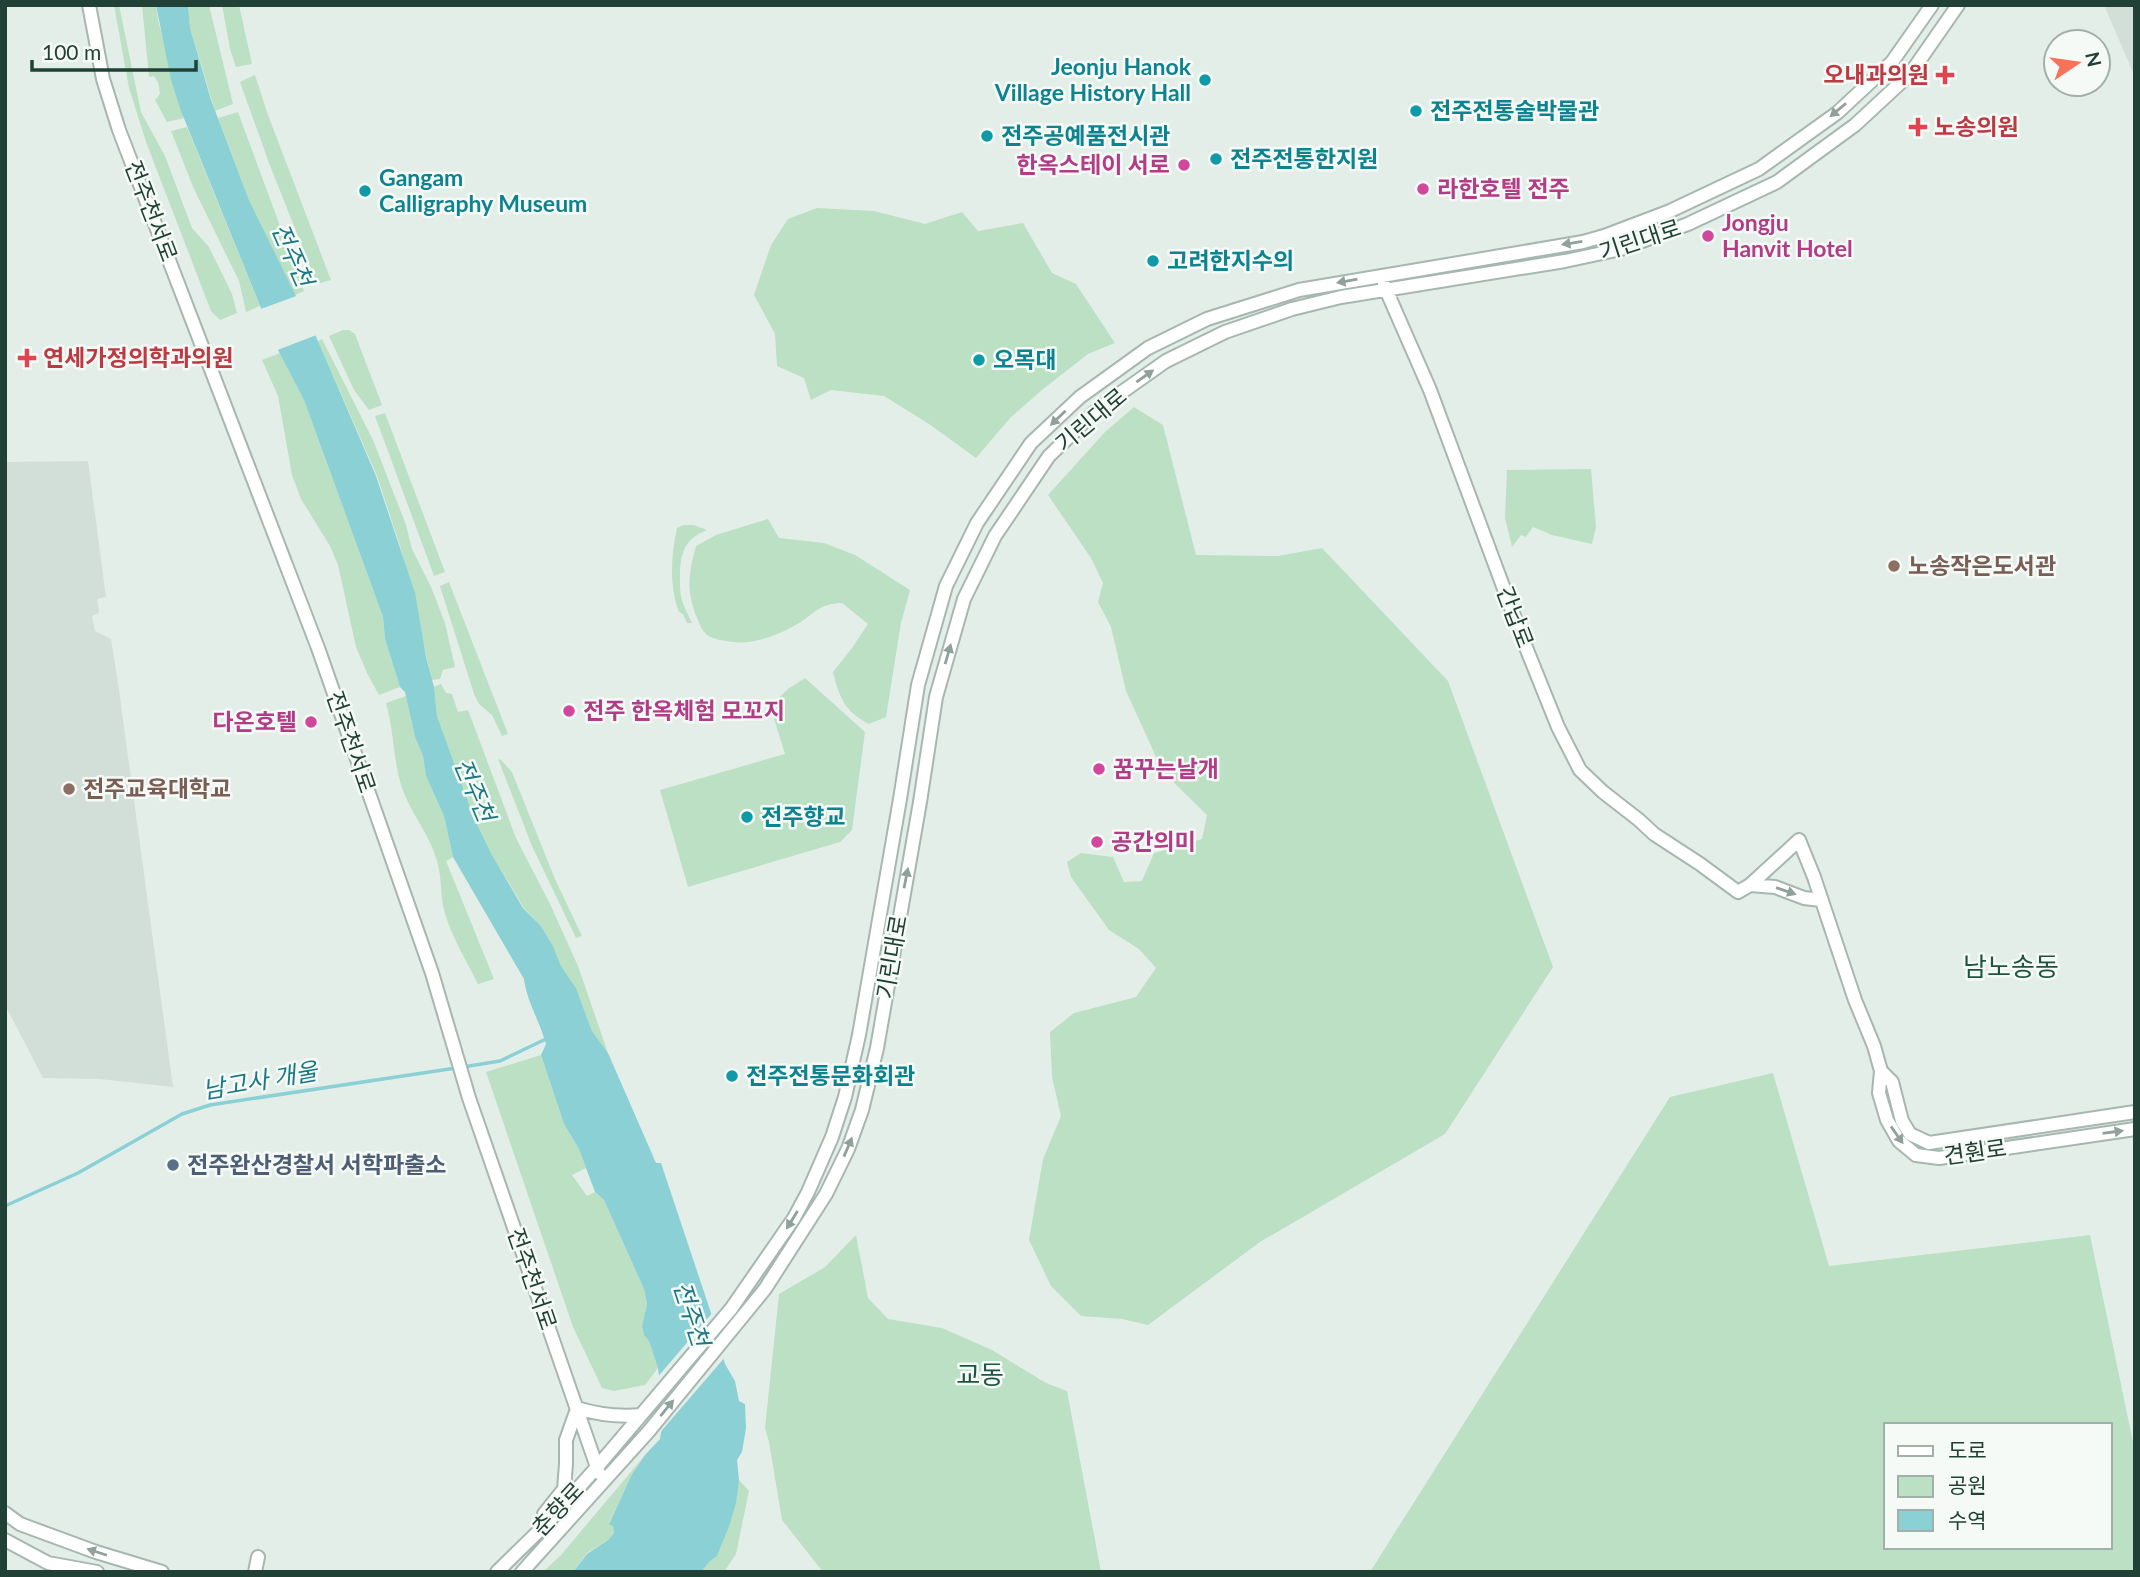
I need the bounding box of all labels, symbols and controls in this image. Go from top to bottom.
scale bar [32,28,196,72]
north arrow [2042,28,2112,98]
text: 100 m [42,39,101,64]
text: N [2081,49,2107,69]
place label: Jeonju Hanok Village History Hall [994,52,1192,106]
place label: 오내과의원 [1823,60,1929,88]
marker: 오내과의원 [1935,65,1955,85]
marker: Jeonju Hanok Village History Hall [1197,72,1213,88]
place label: 전주전통술박물관 [1430,96,1599,124]
one-way arrow [1830,102,1847,117]
marker: 전주전통술박물관 [1408,103,1424,119]
place label: 노송의원 [1934,112,2019,140]
marker: 노송의원 [1908,117,1928,137]
place label: 전주공예품전시관 [1001,121,1170,149]
marker: 전주공예품전시관 [979,128,995,144]
place label: 전주전통한지원 [1230,144,1378,172]
place label: 한옥스테이 서로 [1016,150,1170,178]
marker: 전주전통한지원 [1208,151,1224,167]
street label: 전주천서로 [120,156,184,265]
marker: 한옥스테이 서로 [1176,157,1192,173]
place label: Gangam Calligraphy Museum [379,163,587,217]
place label: 라한호텔 전주 [1437,174,1570,202]
marker: 라한호텔 전주 [1415,181,1431,197]
marker: Gangam Calligraphy Museum [357,183,373,199]
place label: Jongju Hanvit Hotel [1722,208,1853,262]
street label: 기린대로 [1595,213,1684,265]
water label: 전주천 [267,218,321,293]
marker: Jongju Hanvit Hotel [1700,228,1716,244]
one-way arrow [1560,238,1582,249]
place label: 고려한지수의 [1167,246,1294,274]
marker: 고려한지수의 [1145,253,1161,269]
one-way arrow [1336,275,1358,286]
place label: 연세가정의학과의원 [43,343,233,371]
place label: 오목대 [993,345,1056,373]
marker: 연세가정의학과의원 [17,348,37,368]
marker: 오목대 [971,352,987,368]
one-way arrow [1136,369,1154,383]
street label: 기린대로 [1049,381,1132,457]
one-way arrow [1050,409,1067,425]
place label: 노송작은도서관 [1908,551,2056,579]
marker: 노송작은도서관 [1886,558,1902,574]
street label: 간납로 [1491,582,1540,651]
one-way arrow [943,643,954,665]
street label: 전주천서로 [321,687,382,796]
place label: 전주 한옥체험 모꼬지 [583,696,785,724]
marker: 전주 한옥체험 모꼬지 [561,703,577,719]
place label: 다온호텔 [212,707,297,735]
marker: 다온호텔 [303,714,319,730]
water label: 전주천 [449,753,503,828]
place label: 꿈꾸는날개 [1113,754,1219,782]
marker: 꿈꾸는날개 [1091,761,1107,777]
place label: 전주교육대학교 [83,774,231,802]
marker: 전주교육대학교 [61,781,77,797]
place label: 전주향교 [761,802,846,830]
marker: 전주향교 [739,809,755,825]
place label: 공간의미 [1111,827,1196,855]
marker: 공간의미 [1089,834,1105,850]
one-way arrow [901,867,912,889]
one-way arrow [1775,886,1796,897]
street label: 기린대로 [870,913,912,1001]
district label: 남노송동 [1963,950,2059,982]
water label: 남고사 개울 [200,1055,321,1104]
place label: 전주전통문화회관 [746,1061,915,1089]
marker: 전주전통문화회관 [724,1068,740,1084]
one-way arrow [1890,1126,1904,1144]
one-way arrow [2102,1126,2124,1137]
street label: 견훤로 [1941,1133,2008,1169]
one-way arrow [843,1137,854,1158]
place label: 전주완산경찰서 서학파출소 [187,1150,447,1178]
marker: 전주완산경찰서 서학파출소 [165,1157,181,1173]
one-way arrow [785,1211,798,1230]
street label: 전주천서로 [502,1224,563,1333]
water label: 전주천 [668,1278,717,1352]
district label: 교동 [956,1358,1004,1390]
one-way arrow [660,1400,675,1418]
legend [1884,1423,2112,1549]
text: 도로 [1948,1437,1987,1462]
text: 공원 [1948,1472,1987,1497]
street label: 춘향로 [525,1476,589,1541]
text: 수역 [1948,1507,1987,1532]
one-way arrow [86,1546,107,1557]

